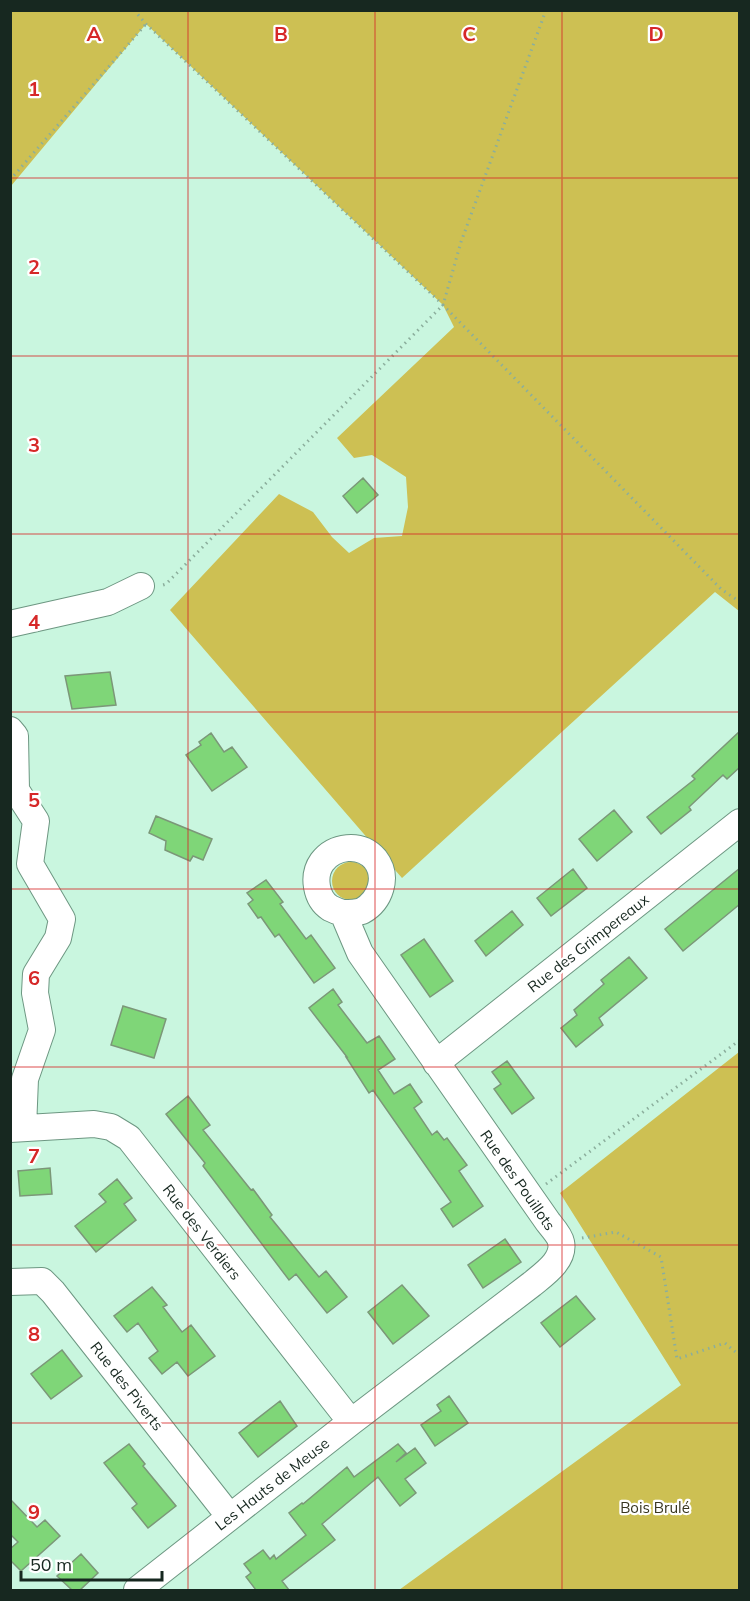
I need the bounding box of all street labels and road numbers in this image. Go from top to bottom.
street label: Rue des Grimpereaux [523,890,653,996]
street label: Rue des Pouillots [476,1126,560,1234]
street label: Rue des Verdiers [159,1180,245,1284]
street label: Rue des Piverts [86,1338,168,1434]
street label: Les Hauts de Meuse [211,1433,333,1535]

